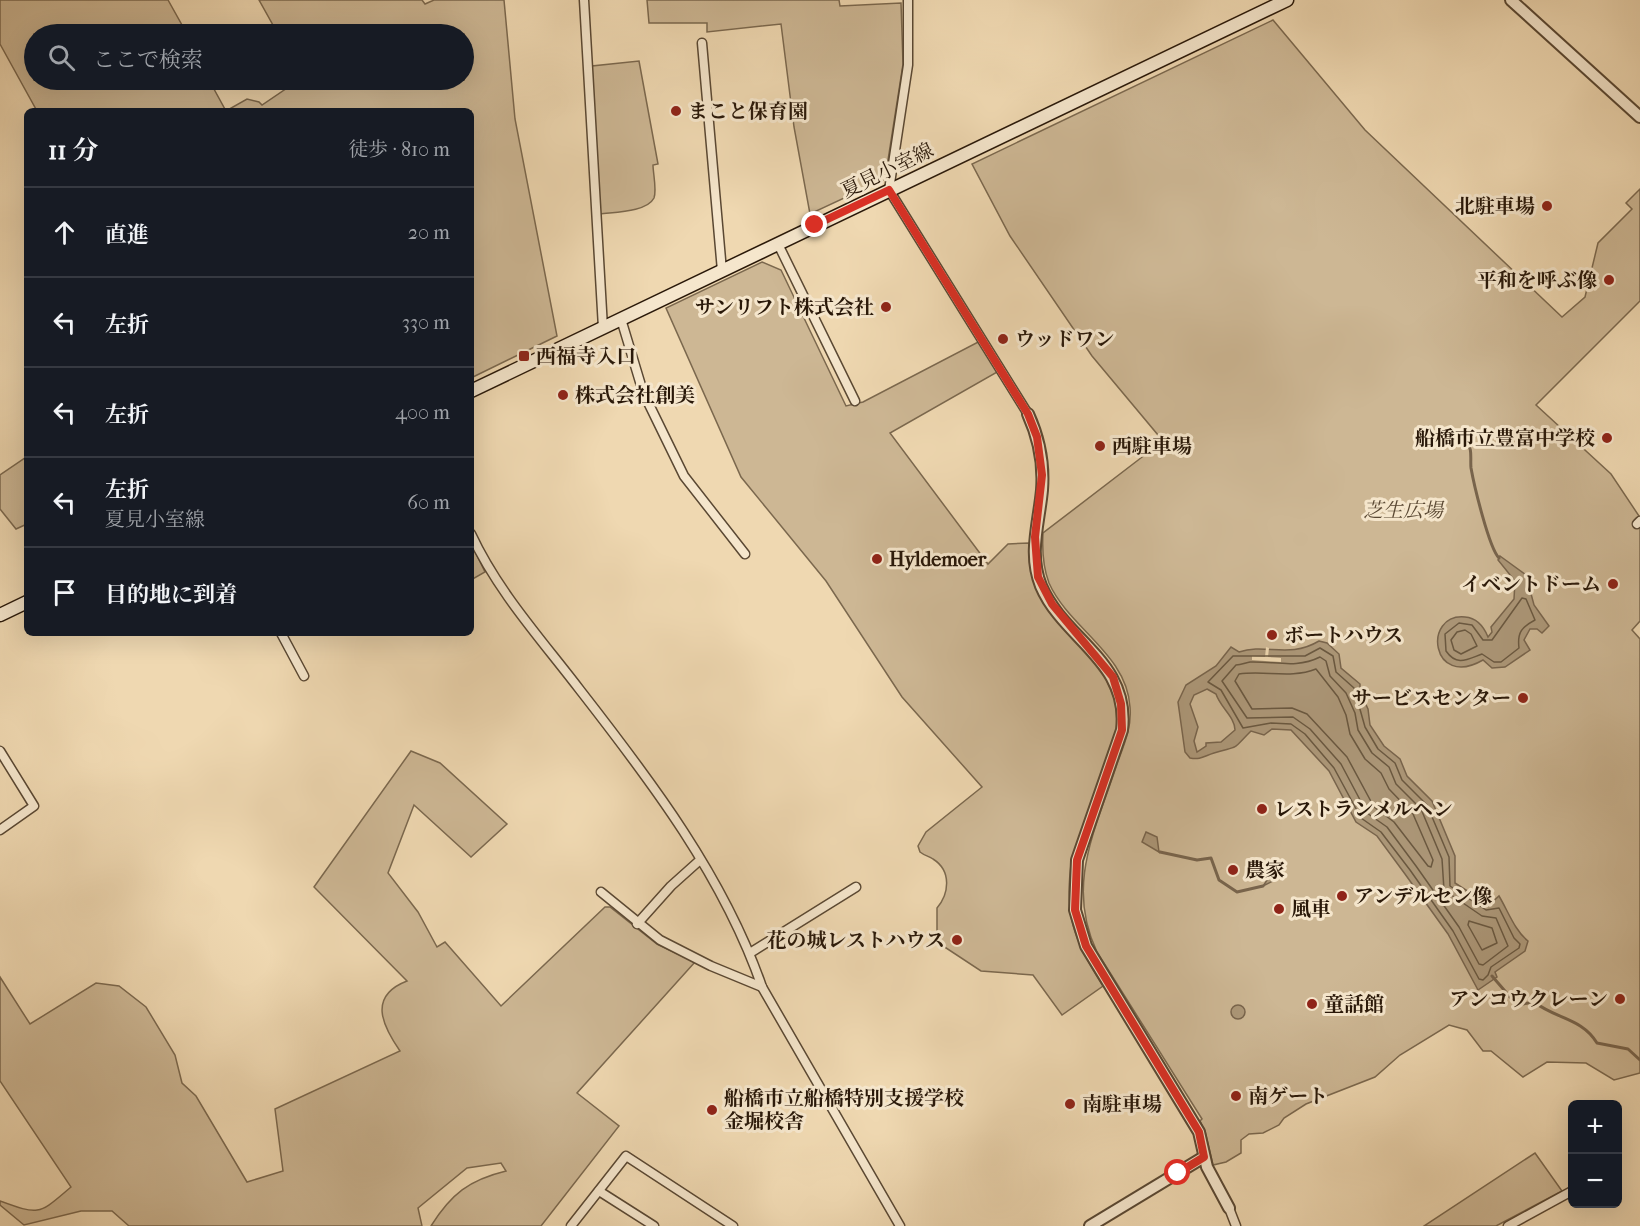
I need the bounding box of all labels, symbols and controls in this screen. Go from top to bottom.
search box [24,24,474,90]
icon: search [45,41,78,74]
text: ここで検索 [93,47,203,73]
place label: まこと保育園 [688,100,808,123]
marker: まこと保育園 [669,104,683,118]
text: 11 分 [48,135,98,166]
text: 徒歩 · 810 m [348,138,450,161]
street label: 夏見小室線 [837,138,937,203]
place label: 北駐車場 [1455,195,1535,218]
marker: 北駐車場 [1540,199,1554,213]
route end [801,211,827,237]
icon: ahead [48,216,81,249]
text: 20 m [408,221,450,244]
text: 直進 [105,222,149,248]
place label: 平和を呼ぶ像 [1477,269,1597,292]
marker: 平和を呼ぶ像 [1602,273,1616,287]
place label: サンリフト株式会社 [695,296,874,319]
marker: サンリフト株式会社 [879,300,893,314]
icon: left [48,306,81,339]
text: 330 m [402,311,450,334]
text: 左折 [105,312,149,338]
place label: ウッドワン [1015,328,1115,351]
marker: ウッドワン [996,332,1010,346]
place label: 西福寺入口 [536,345,636,368]
marker: 西福寺入口 [517,349,531,363]
place label: 株式会社創美 [575,384,695,407]
marker: 株式会社創美 [556,388,570,402]
icon: left [48,396,81,429]
text: 400 m [395,401,450,424]
text: 左折 [105,402,149,428]
place label: 船橋市立豊富中学校 [1415,427,1595,450]
marker: 船橋市立豊富中学校 [1600,431,1614,445]
place label: 西駐車場 [1112,435,1192,458]
marker: 西駐車場 [1093,439,1107,453]
text: 左折 [105,477,149,503]
icon: left [48,486,81,519]
text: 60 m [407,491,450,514]
park label: 芝生広場 [1363,499,1445,522]
text: 夏見小室線 [105,508,205,531]
place label: Hyldemoer [889,548,987,571]
marker: Hyldemoer [870,552,884,566]
place label: イベントドーム [1461,573,1601,596]
icon: arrive [48,576,81,609]
marker: イベントドーム [1606,577,1620,591]
text: 目的地に到着 [105,582,237,608]
place label: ボートハウス [1284,624,1403,647]
marker: ボートハウス [1265,628,1279,642]
place label: サービスセンター [1352,687,1511,710]
marker: サービスセンター [1516,691,1530,705]
place label: レストランメルヘン [1274,798,1453,821]
marker: レストランメルヘン [1255,802,1269,816]
place label: 農家 [1245,859,1285,882]
marker: 農家 [1226,863,1240,877]
place label: アンデルセン像 [1354,885,1492,908]
marker: アンデルセン像 [1335,889,1349,903]
place label: 風車 [1291,898,1331,921]
marker: 風車 [1272,902,1286,916]
place label: 花の城レストハウス [767,929,945,952]
marker: 花の城レストハウス [950,933,964,947]
place label: アンコウクレーン [1449,988,1608,1011]
marker: アンコウクレーン [1613,992,1627,1006]
place label: 童話館 [1324,993,1384,1016]
marker: 童話館 [1305,997,1319,1011]
place label: 南ゲート [1248,1085,1328,1108]
place label: 船橋市立船橋特別支援学校 金堀校舎 [724,1087,964,1133]
marker: 南ゲート [1229,1089,1243,1103]
place label: 南駐車場 [1082,1093,1162,1116]
marker: 南駐車場 [1063,1097,1077,1111]
map controls [1568,1100,1622,1208]
button: + [1568,1100,1622,1154]
marker: 船橋市立船橋特別支援学校 金堀校舎 [705,1103,719,1117]
button: − [1568,1154,1622,1208]
route start [1164,1159,1190,1185]

